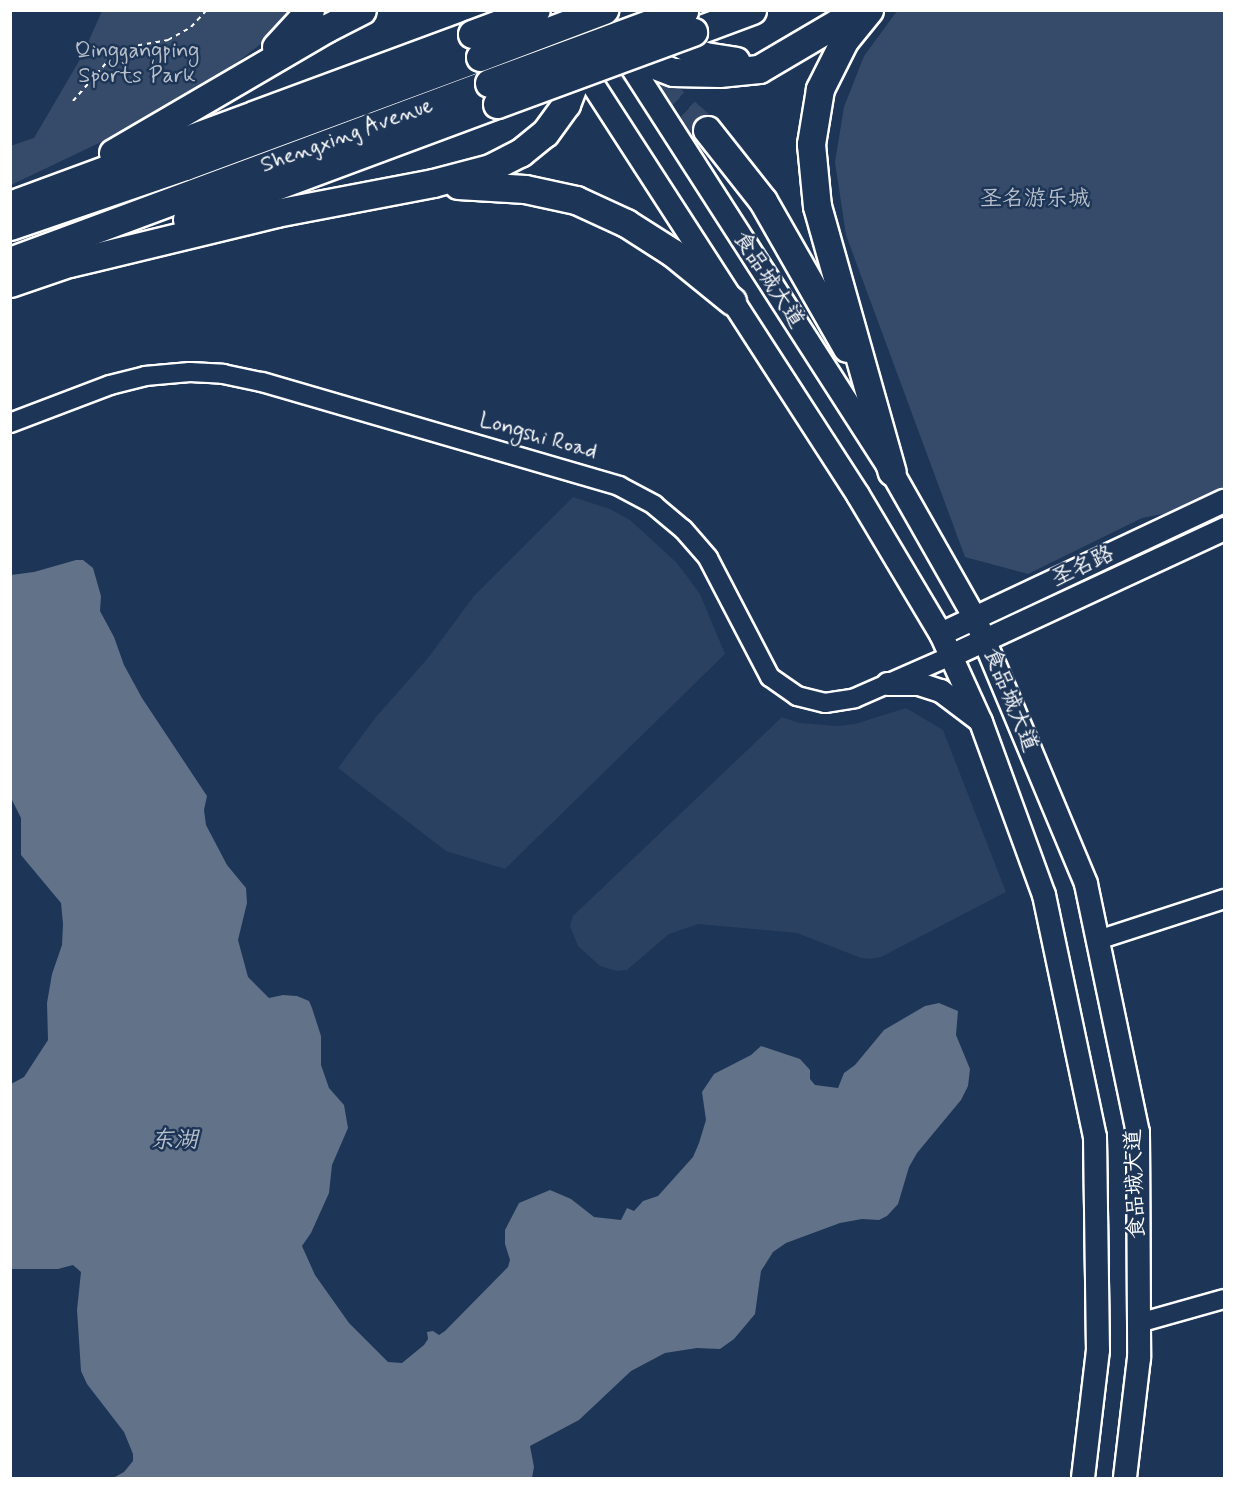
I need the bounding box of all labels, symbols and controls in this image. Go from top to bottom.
park label: Qinggangping Sports Park [75,38,199,90]
street label: Shengxing Avenue [258,93,436,179]
park label: 圣名游乐城 [980,187,1090,213]
street label: 食品城大道 [727,227,809,333]
street label: Longshi Road [477,408,599,466]
street label: 圣名路 [1048,541,1118,593]
street label: 食品城大道 [977,644,1043,756]
water label: 东湖 [150,1127,198,1155]
street label: 食品城大道 [1121,1129,1151,1239]

